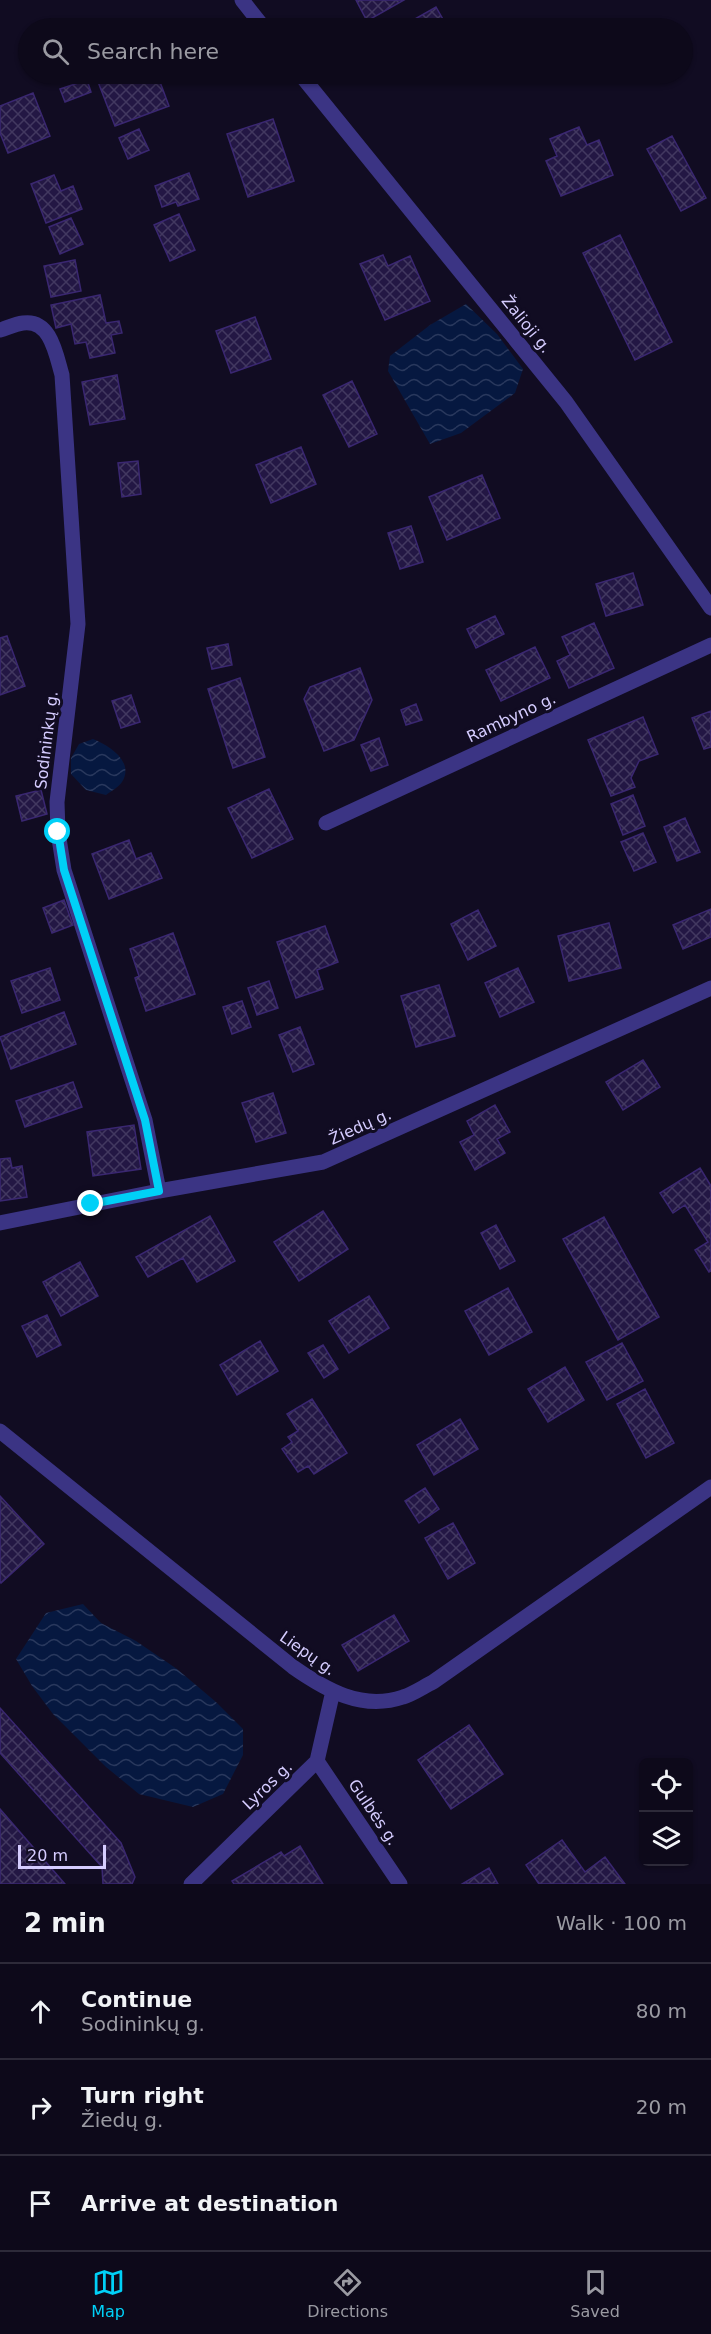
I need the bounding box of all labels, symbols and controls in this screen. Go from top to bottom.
search box [18,18,693,84]
icon: search [39,35,72,68]
text: Search here [87,39,219,64]
street label: Žalioji g. [498,292,556,357]
street label: Rambyno g. [464,689,559,746]
street label: Sodininkų g. [31,690,62,790]
route start [44,818,70,844]
street label: Žiedų g. [326,1104,394,1149]
route end [77,1190,103,1216]
street label: Liepų g. [276,1627,339,1679]
street label: Lyros g. [239,1757,296,1814]
map controls [639,1758,693,1866]
button: locate [639,1758,693,1812]
street label: Gulbės g. [345,1776,403,1849]
button: layers [639,1812,693,1866]
scale bar [18,1842,106,1870]
text: 20 m [27,1846,68,1865]
text: 2 min [24,1908,106,1938]
text: Walk · 100 m [556,1911,687,1935]
text: Continue [81,1987,192,2012]
icon: ahead [24,1995,57,2028]
text: 80 m [636,1999,687,2023]
text: Sodininkų g. [81,2012,205,2036]
text: Turn right [81,2083,204,2108]
icon: right [24,2091,57,2124]
text: 20 m [636,2095,687,2119]
text: Žiedų g. [81,2108,163,2132]
icon: arrive [24,2187,57,2220]
text: Arrive at destination [81,2191,338,2216]
tab: Map [91,2266,125,2321]
tab: Directions [307,2266,388,2321]
tab: Saved [570,2266,620,2321]

